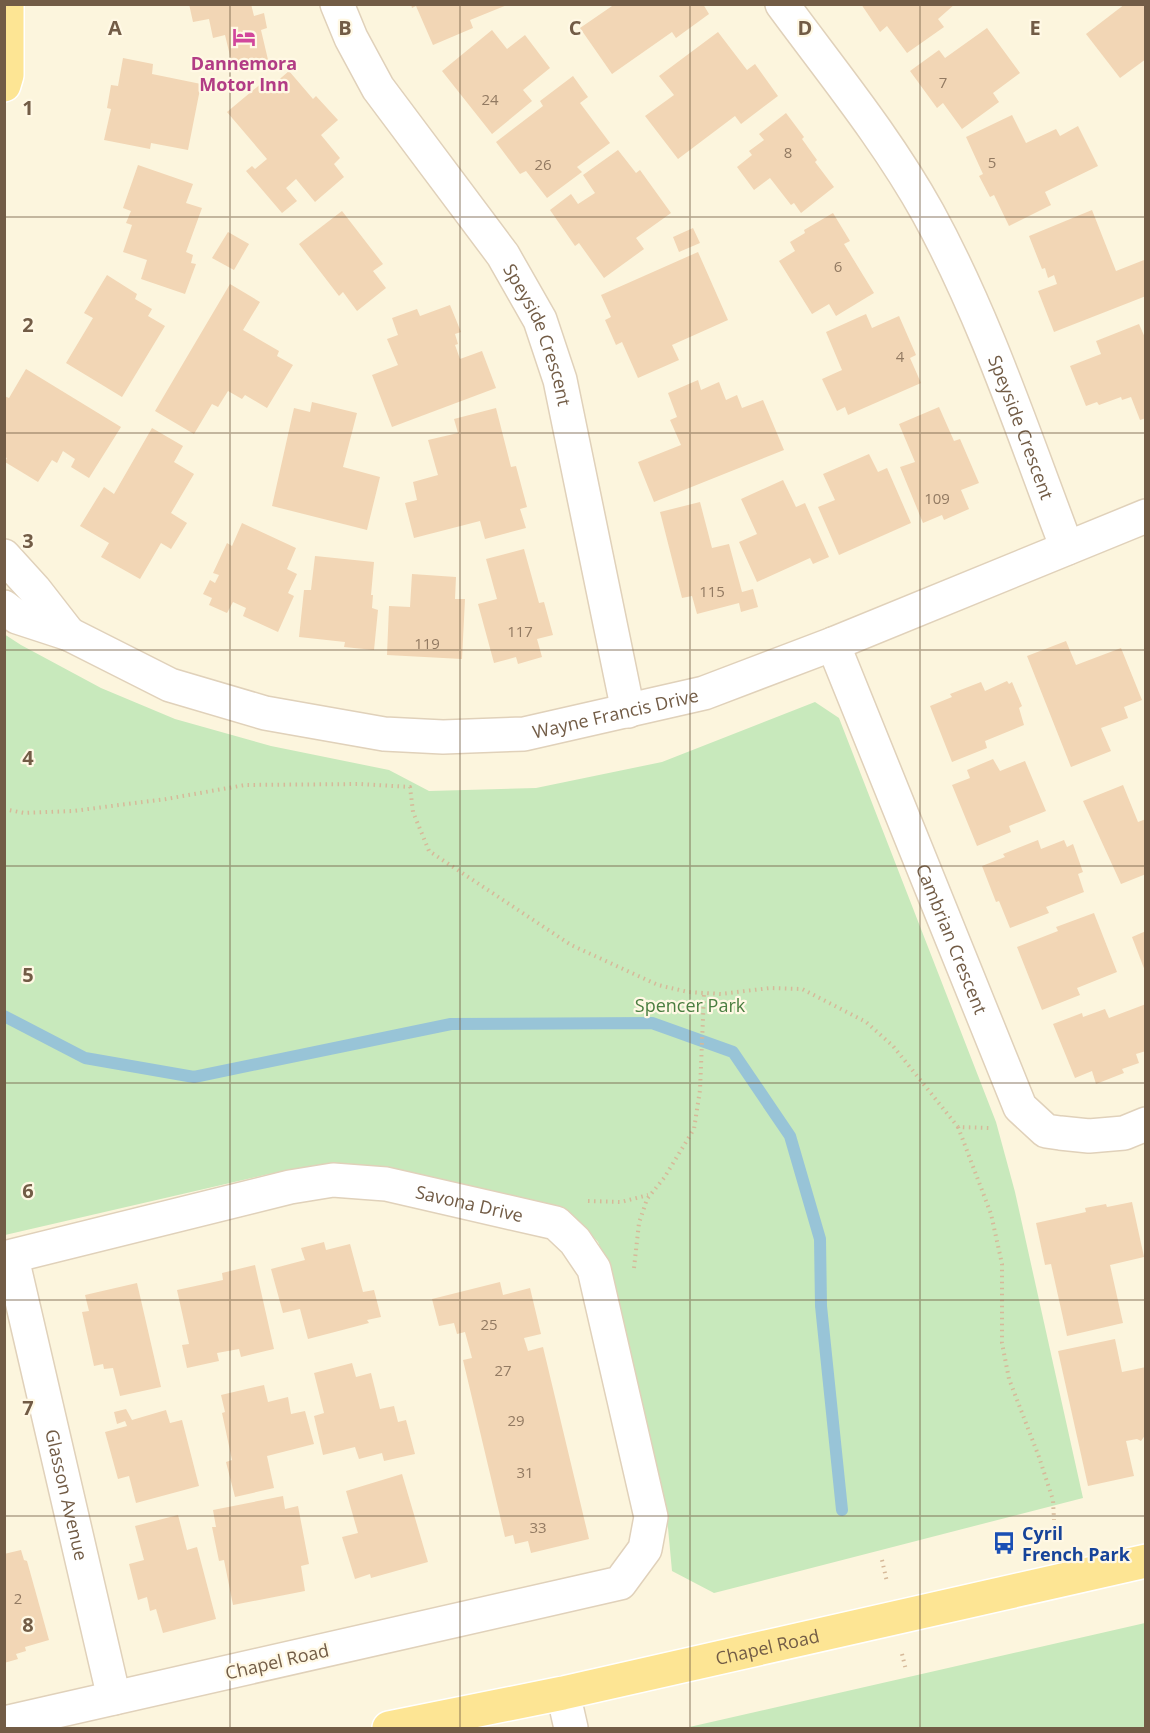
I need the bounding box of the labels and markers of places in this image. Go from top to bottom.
hotel icon: Dannemora Motor Inn [231,24,257,50]
place label: Dannemora Motor Inn [191,51,297,96]
place label: Cyril French Park [1022,1521,1131,1566]
bus stop icon: Cyril French Park [991,1530,1017,1556]

